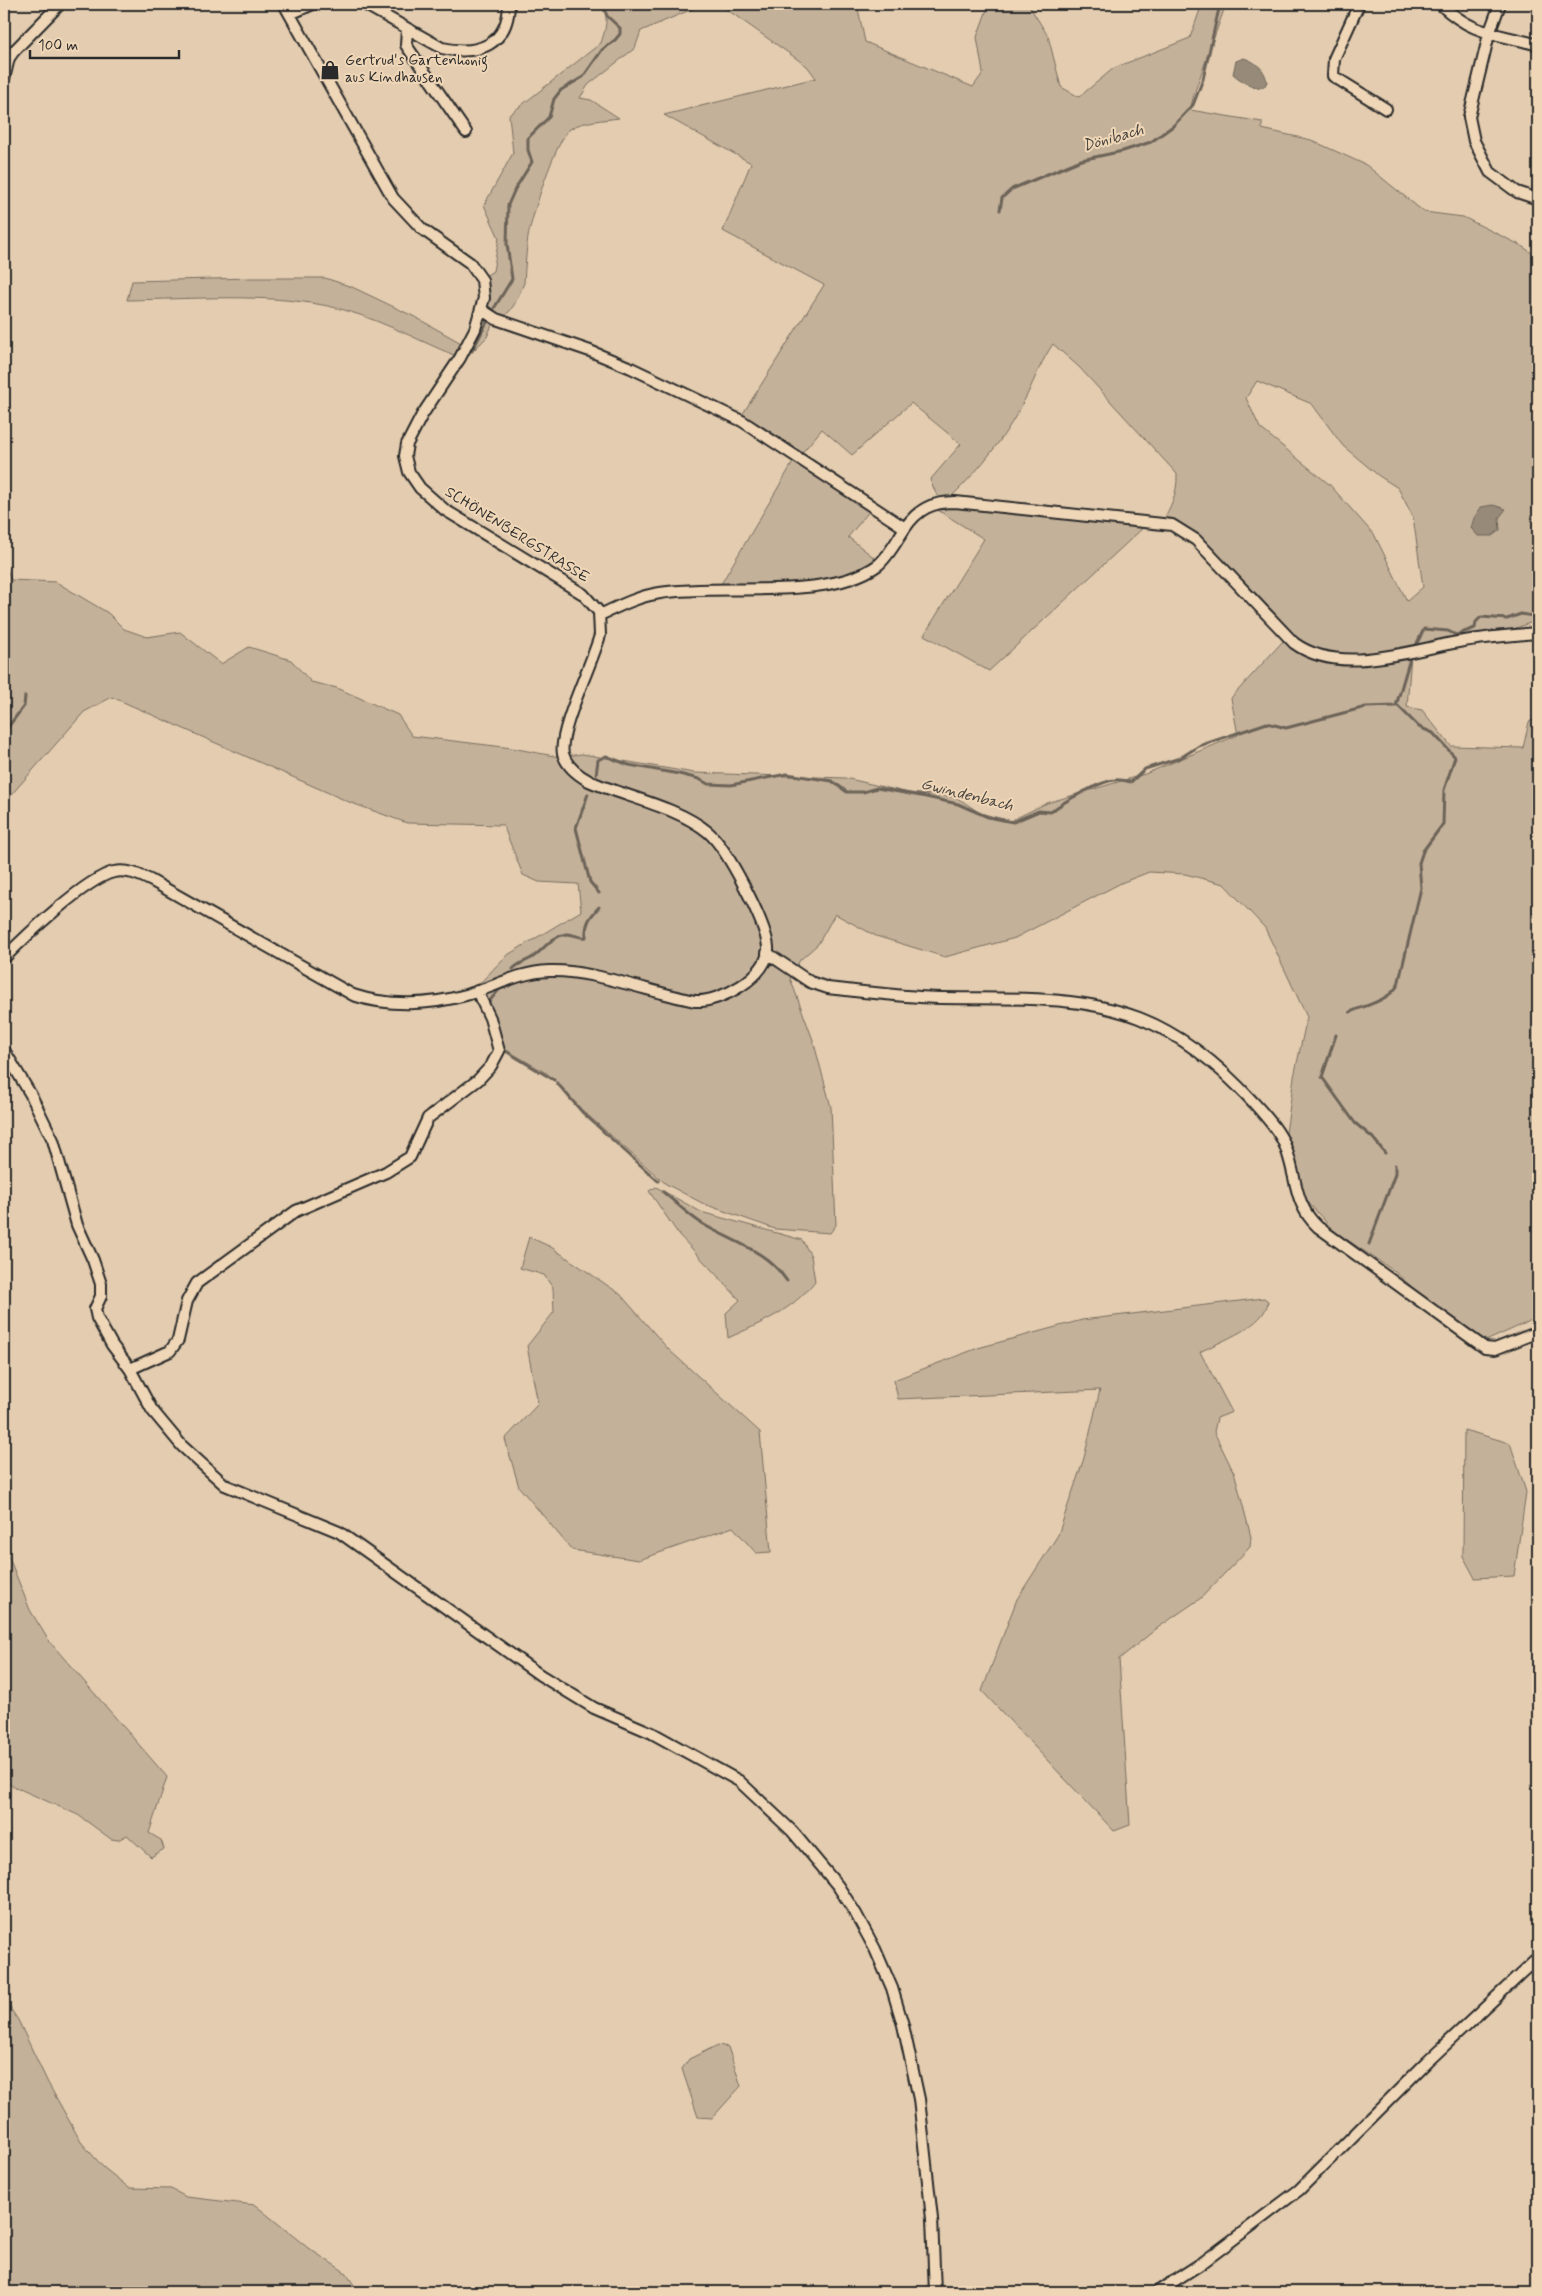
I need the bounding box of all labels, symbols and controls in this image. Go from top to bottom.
scale bar [30,28,179,60]
text: 100 m [38,36,78,56]
place label: Gertrud's Gartenhonig aus Kindhausen [345,51,488,88]
shop icon: Gertrud's Gartenhonig aus Kindhausen [319,59,341,81]
water label: Dönibach [1080,119,1146,157]
street label: SCHÖNENBERGSTRASSE [441,482,593,588]
water label: Gwindenbach [919,773,1016,817]

